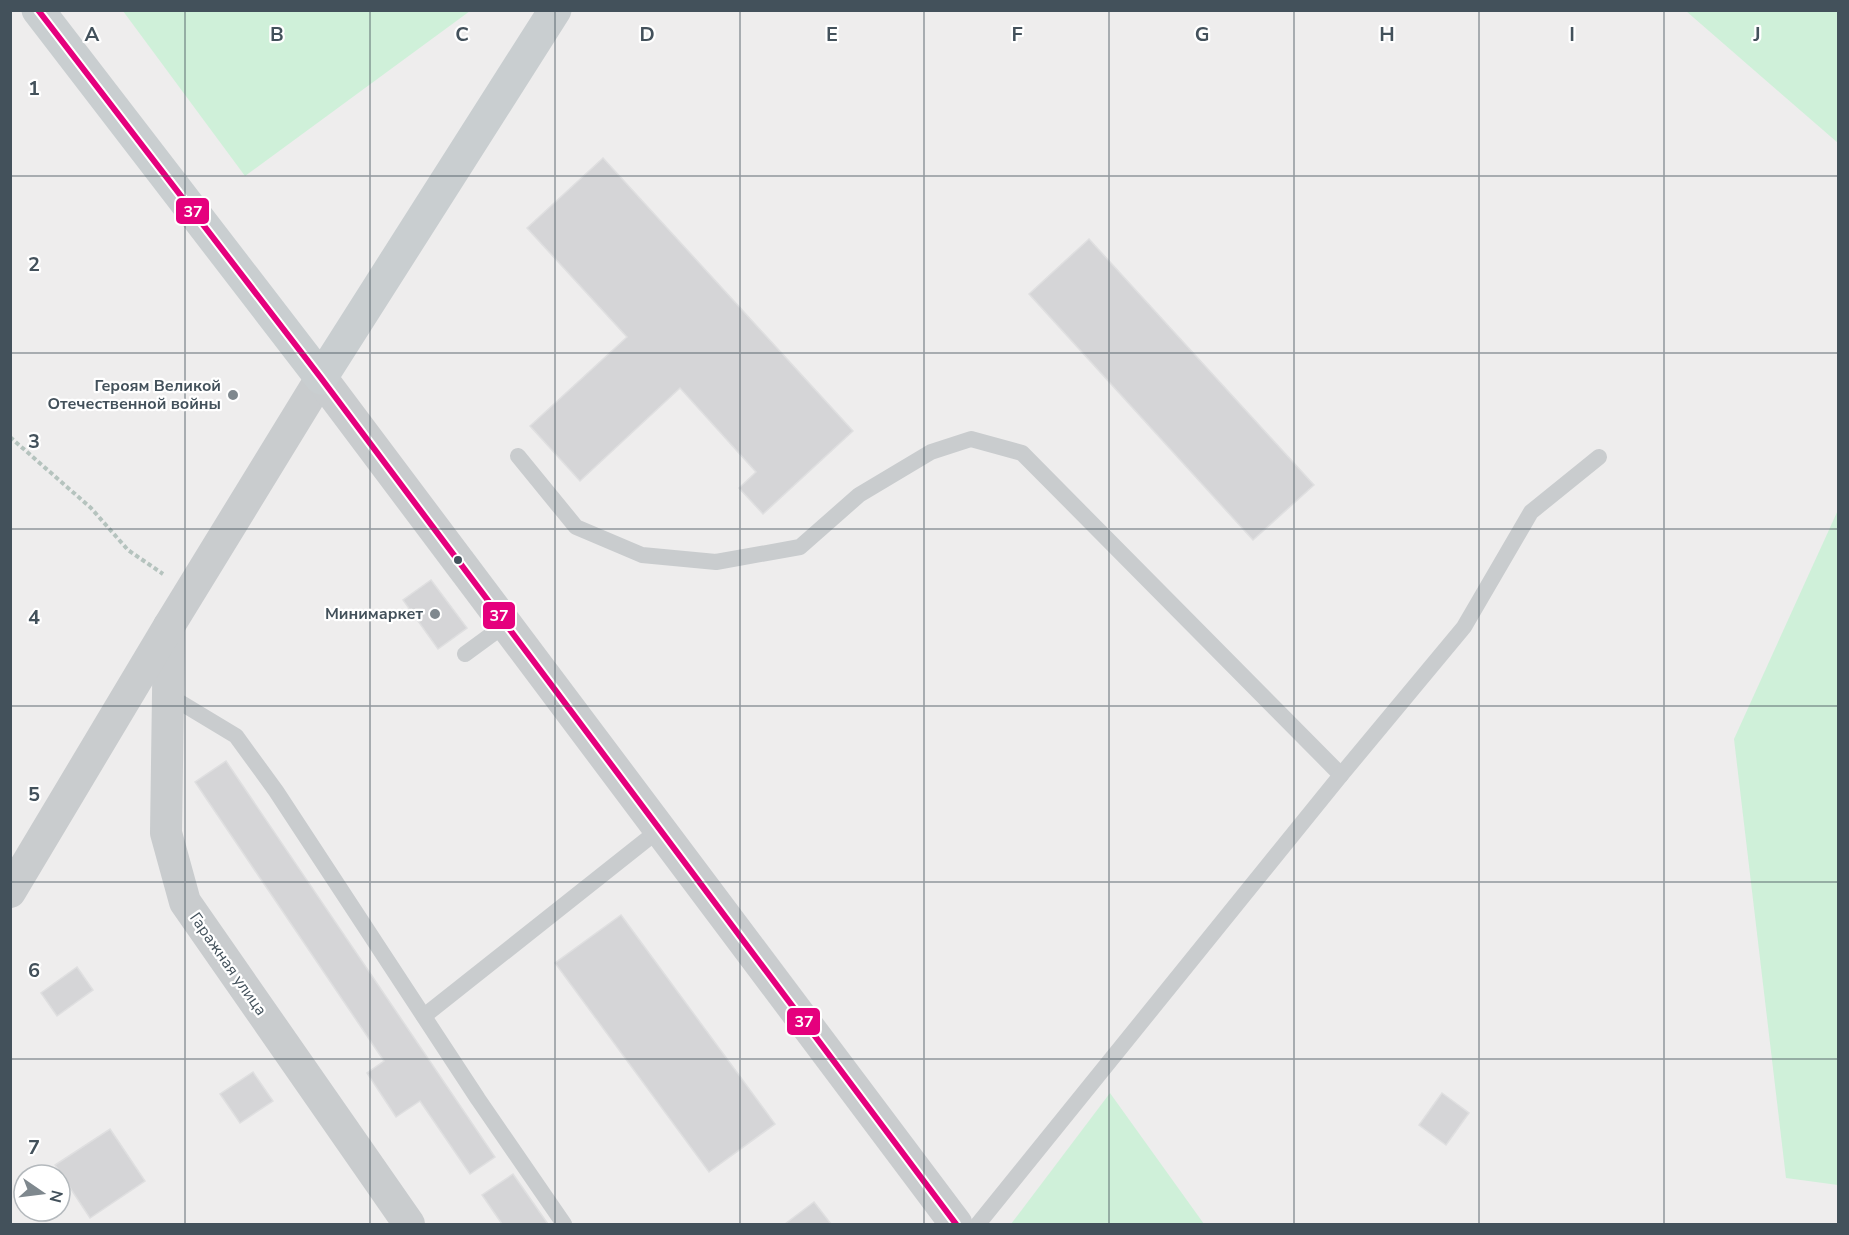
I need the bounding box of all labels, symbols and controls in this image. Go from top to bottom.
text: A [85,21,100,48]
text: B [270,21,284,48]
text: C [455,21,469,48]
text: D [639,21,655,48]
text: E [826,21,838,48]
text: F [1011,21,1023,48]
text: G [1195,21,1209,48]
text: H [1379,21,1395,48]
text: I [1569,21,1575,48]
text: J [1752,21,1761,48]
text: 1 [28,75,40,102]
line badge: 37 [175,197,210,225]
text: 37 [183,201,203,223]
text: 2 [28,251,40,278]
place label: Героям Великой Отечественной войны [47,375,221,415]
marker: Героям Великой Отечественной войны [226,388,240,402]
text: 3 [28,428,40,455]
unlabelled marker [452,554,464,566]
line badge: 37 [482,601,516,630]
place label: Минимаркет [325,603,423,625]
text: 4 [28,604,40,631]
text: 37 [489,605,509,627]
marker: Минимаркет [428,607,442,621]
text: 5 [28,781,40,808]
street label: Гаражная улица [184,908,272,1020]
text: 6 [28,957,40,984]
line badge: 37 [786,1007,821,1036]
text: 37 [794,1011,814,1033]
text: 7 [28,1134,40,1161]
north arrow [12,1163,72,1223]
text: N [43,1188,68,1205]

